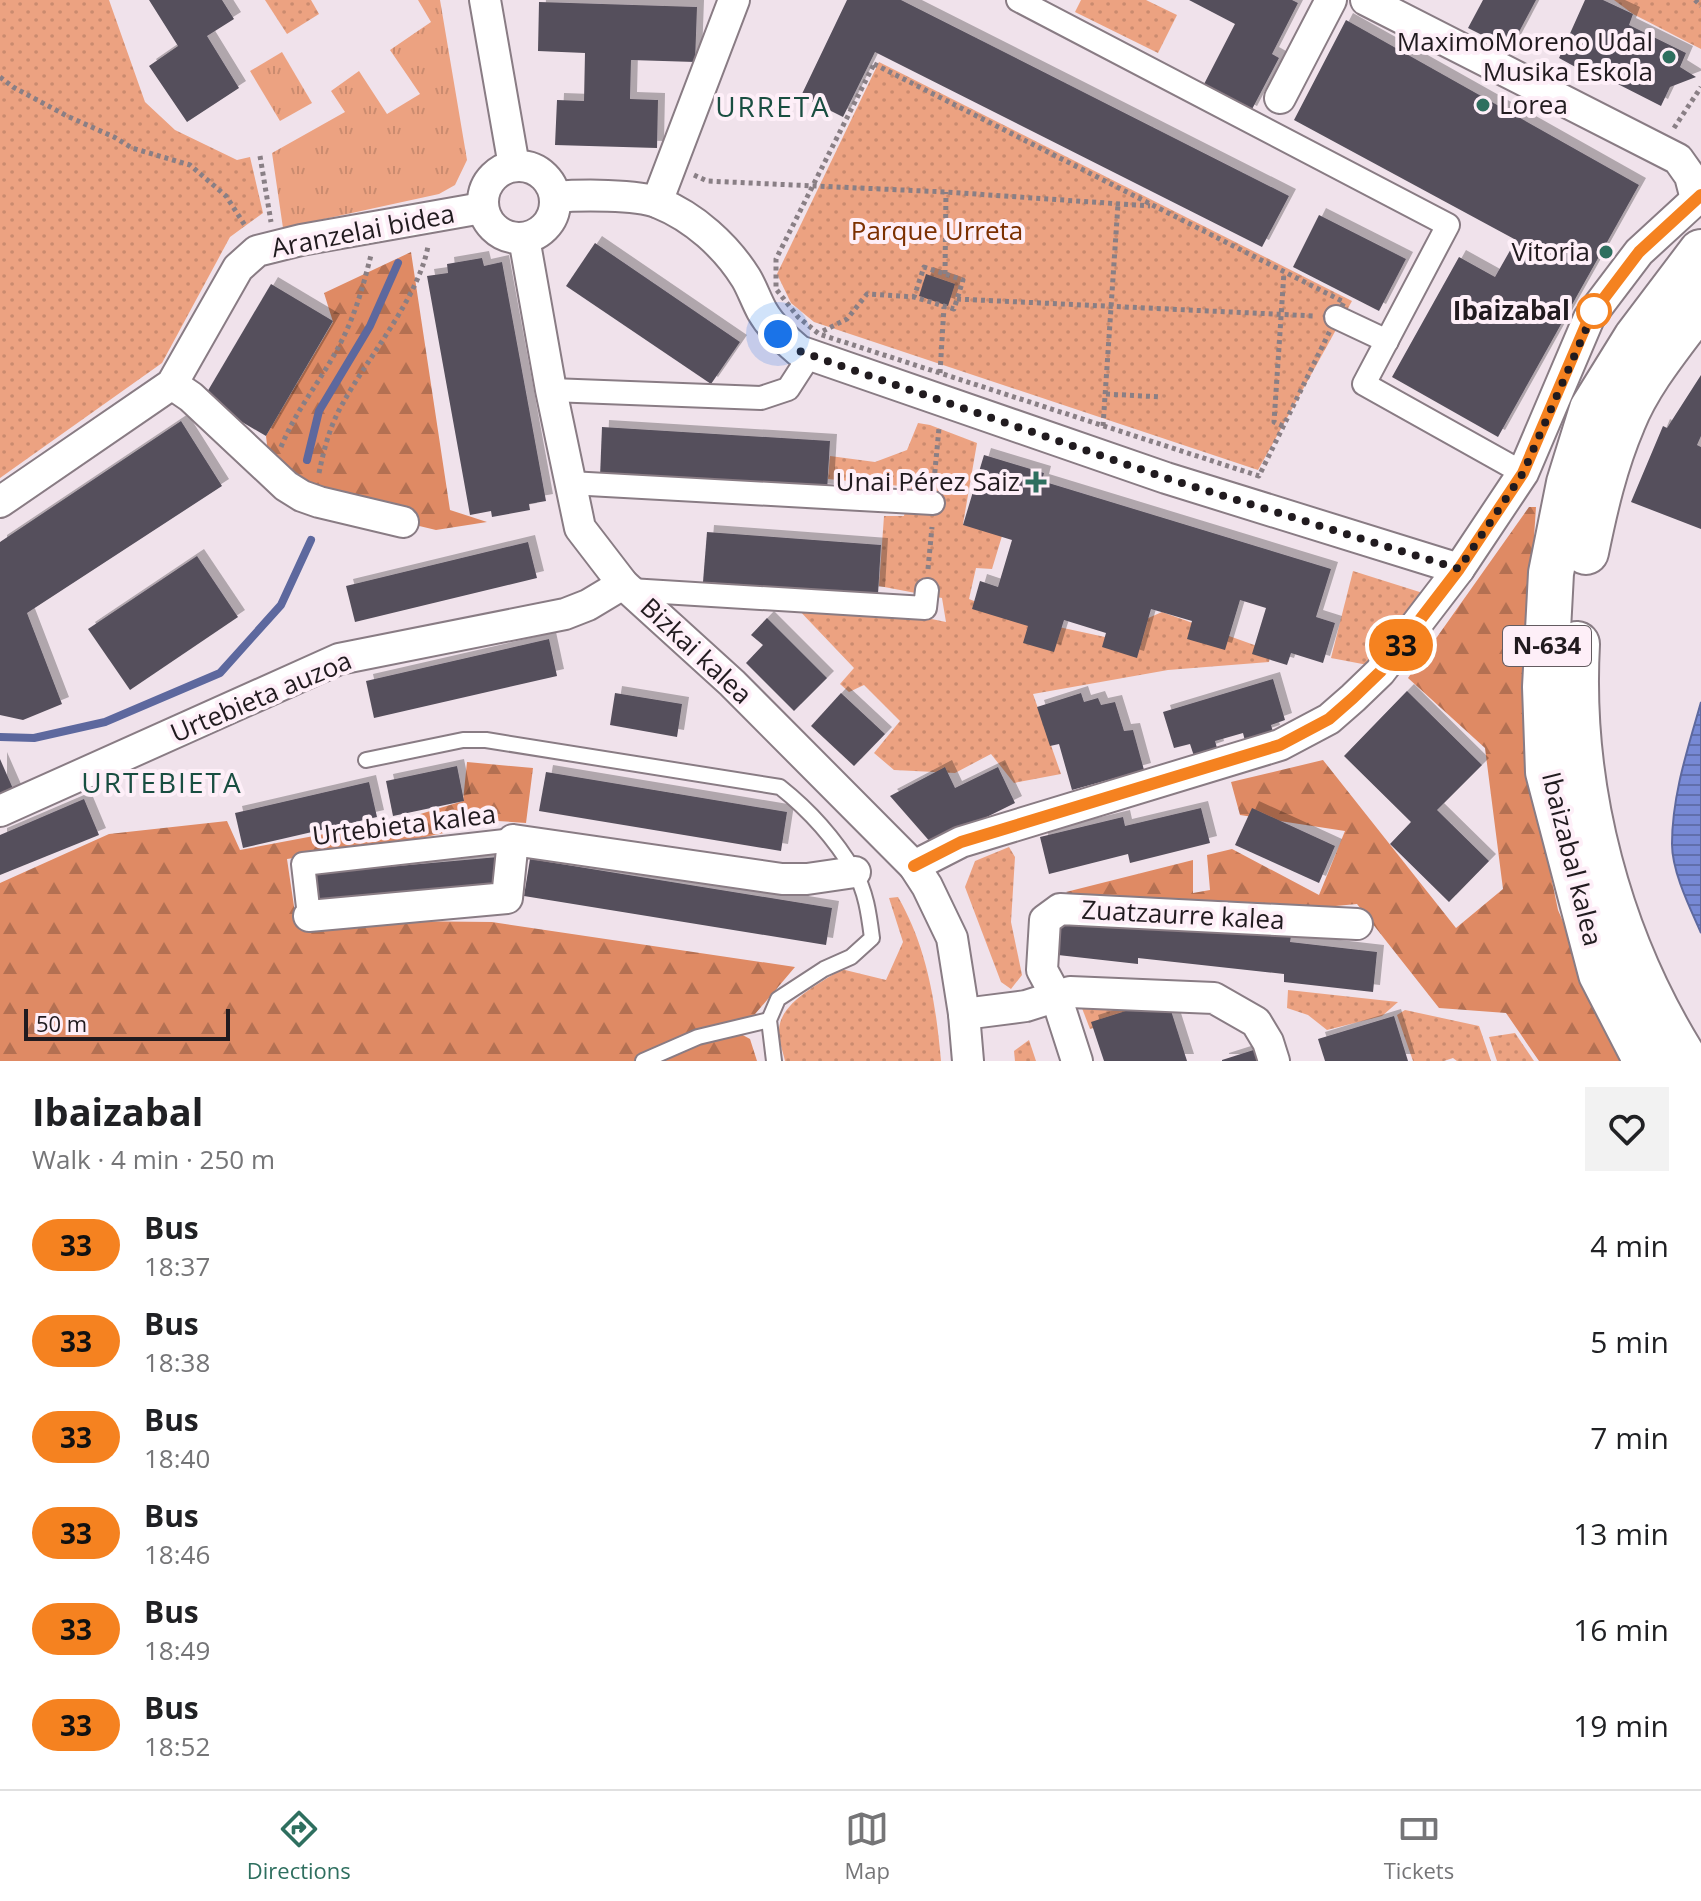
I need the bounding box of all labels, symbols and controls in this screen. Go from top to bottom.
place label: MaximoMoreno Udal Musika Eskola [1397,23,1653,89]
marker: MaximoMoreno Udal Musika Eskola [1660,48,1678,66]
place label: Lorea [1499,86,1568,122]
district label: URRETA [715,87,831,125]
marker: Lorea [1474,96,1492,114]
street label: Aranzelai bidea [268,195,458,265]
park label: Parque Urreta [851,212,1023,248]
place label: Vitoria [1511,233,1590,269]
marker: Vitoria [1597,243,1615,261]
place label: Ibaizabal [1453,292,1570,328]
marker: Ibaizabal [1577,294,1611,328]
your location [758,314,798,354]
place label: Unai Pérez Saiz [835,463,1020,499]
marker: Unai Pérez Saiz [1027,473,1045,491]
street label: Bizkai kalea [633,589,760,711]
line badge: 33 [1365,619,1437,671]
text: 33 [1385,626,1417,664]
road number: N-634 [1503,626,1591,666]
street label: Urtebieta auzoa [164,642,357,750]
district label: URTEBIETA [81,763,243,801]
street label: Ibaizabal kalea [1534,768,1612,950]
street label: Urtebieta kalea [310,795,498,853]
street label: Zuatzaurre kalea [1081,891,1286,937]
scale bar [24,1005,230,1041]
text: 50 m [36,1008,87,1038]
text: Ibaizabal [32,1085,203,1137]
button: heart [1585,1087,1669,1171]
text: Walk · 4 min · 250 m [32,1141,275,1177]
text: Bus [144,1207,199,1248]
text: 4 min [1590,1225,1669,1266]
text: 33 [60,1226,92,1264]
text: 18:37 [144,1248,210,1284]
text: Bus [144,1303,199,1344]
text: 5 min [1590,1321,1669,1362]
text: 33 [60,1322,92,1360]
text: 18:38 [144,1344,210,1380]
text: Bus [144,1399,199,1440]
text: 7 min [1590,1417,1669,1458]
text: 33 [60,1418,92,1456]
text: 18:40 [144,1440,210,1476]
text: Bus [144,1495,199,1536]
text: 13 min [1573,1513,1669,1554]
text: 33 [60,1514,92,1552]
text: 18:46 [144,1536,210,1572]
text: Bus [144,1591,199,1632]
text: 16 min [1573,1609,1669,1650]
text: 33 [60,1610,92,1648]
text: 18:49 [144,1632,210,1668]
text: Bus [144,1687,199,1728]
text: 19 min [1573,1705,1669,1746]
text: 33 [60,1706,92,1744]
text: 18:52 [144,1728,210,1764]
tab: Directions [247,1807,351,1885]
tab: Map [845,1807,890,1885]
tab: Tickets [1384,1807,1454,1885]

